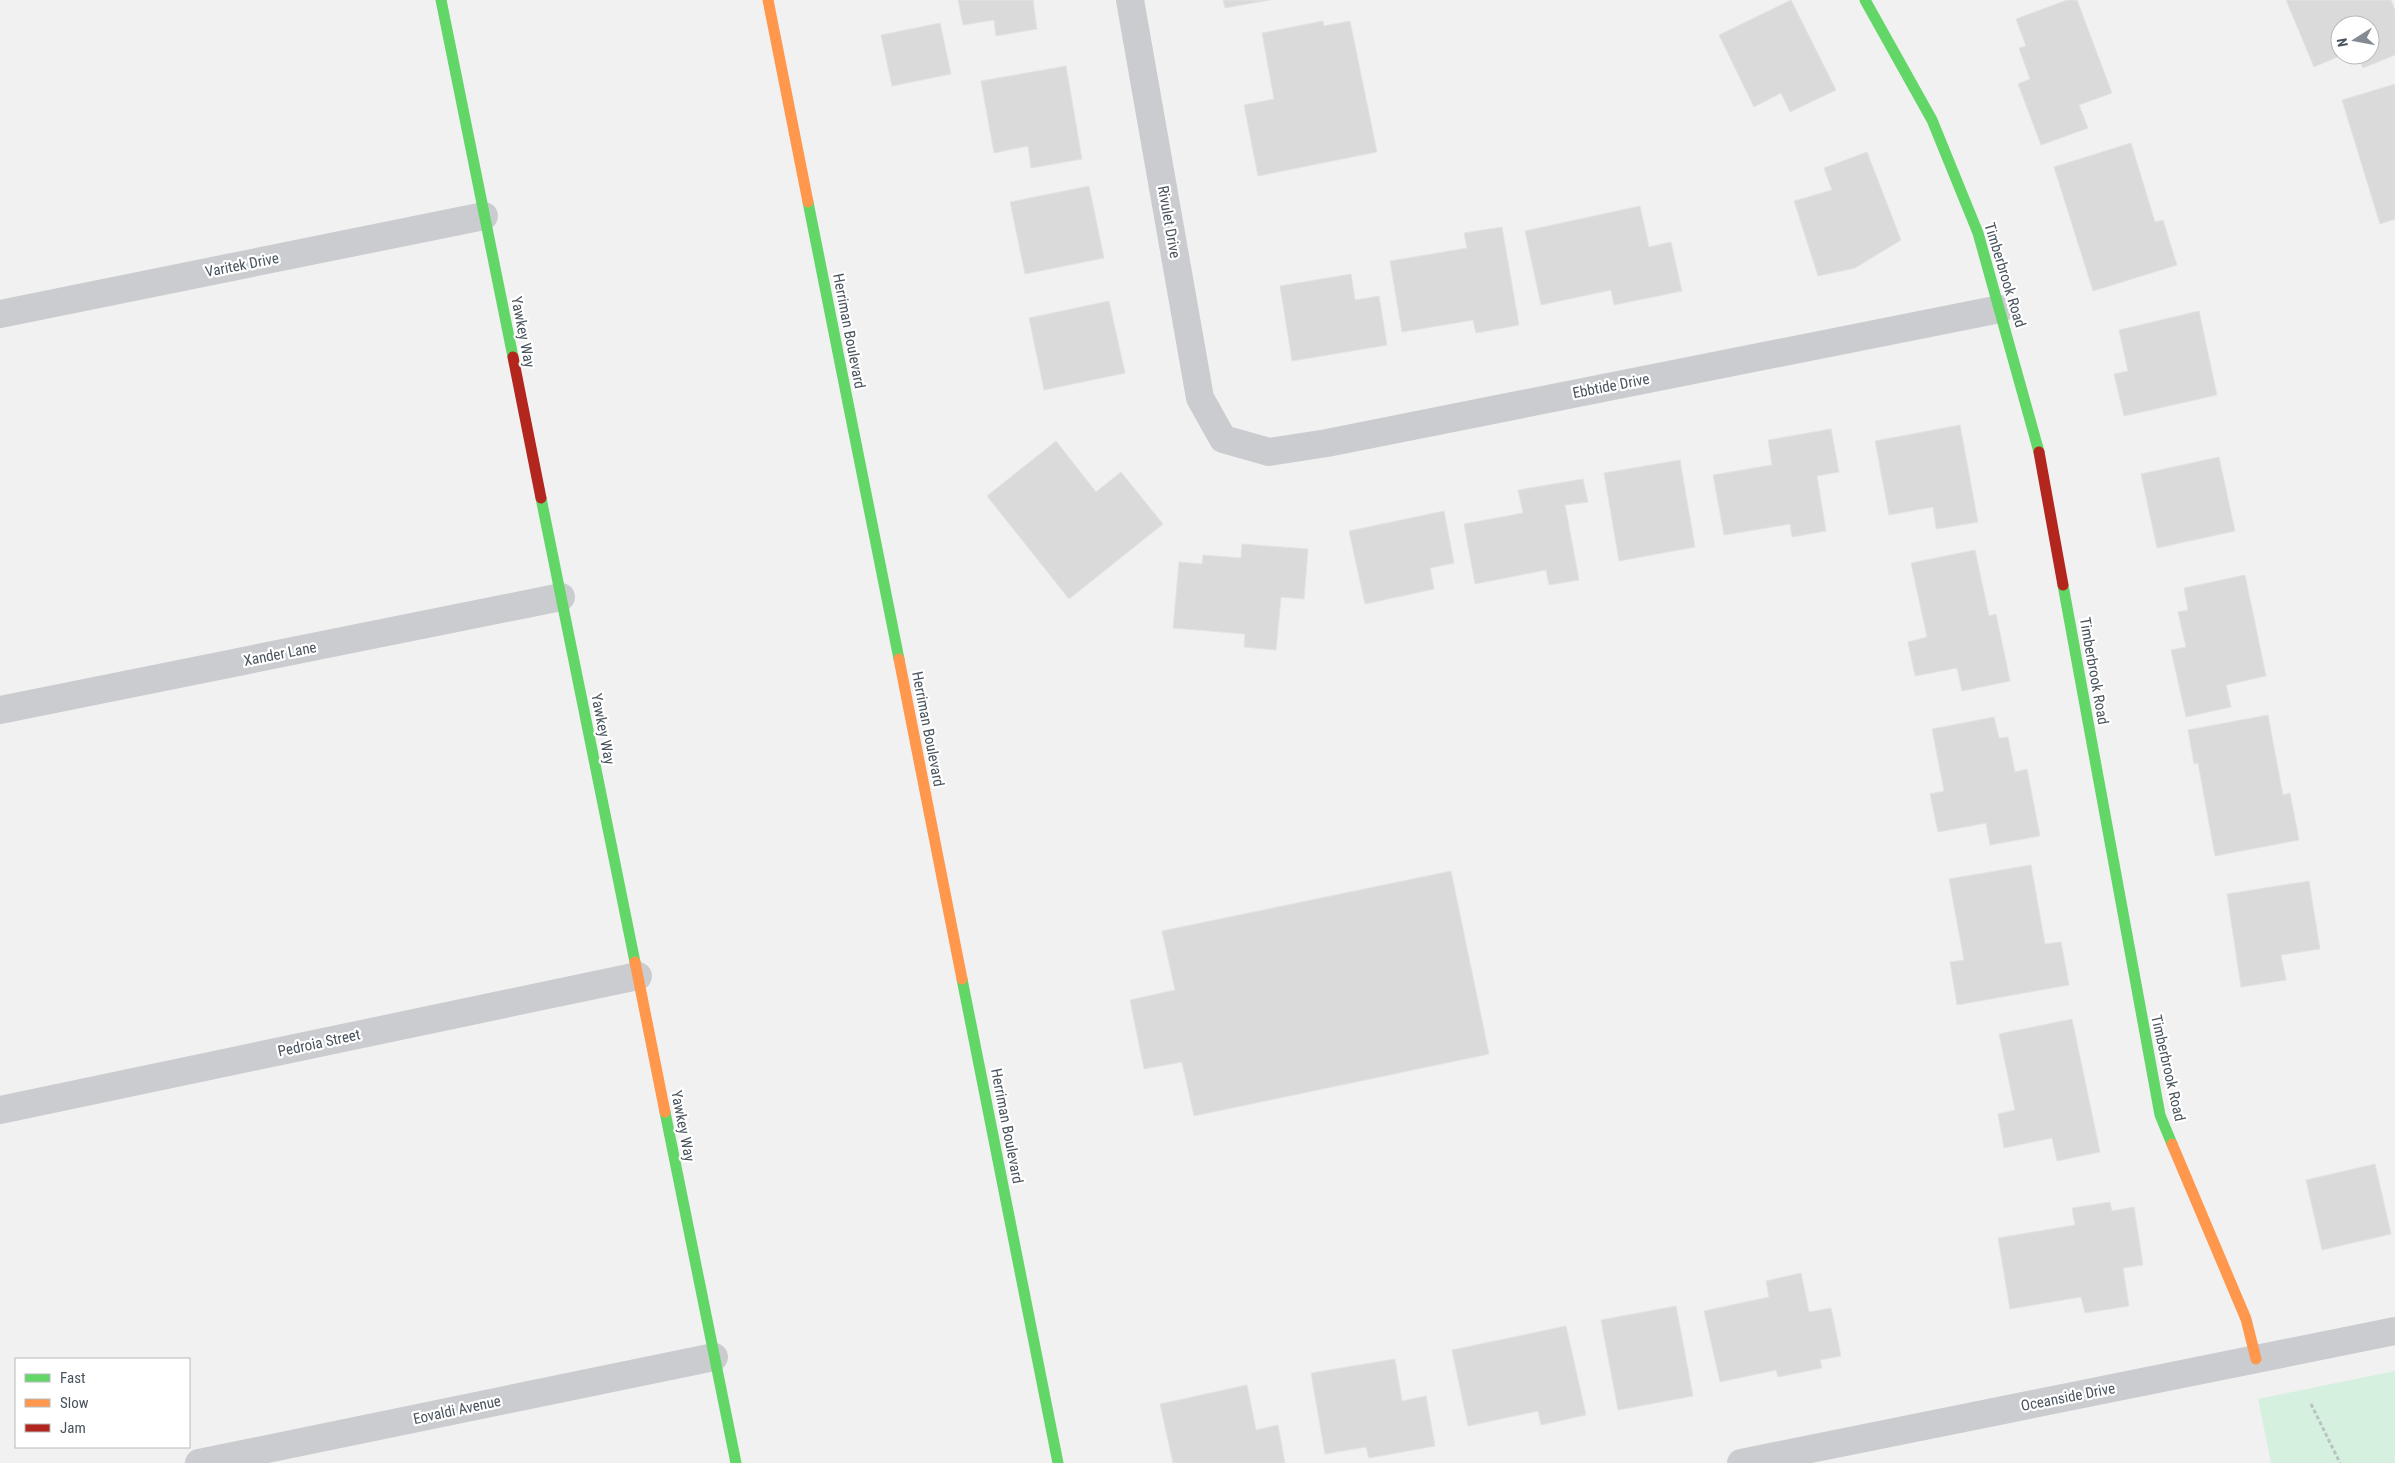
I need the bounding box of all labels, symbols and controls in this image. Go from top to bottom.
north arrow [2330,15,2380,65]
text: N [2334,37,2351,48]
street label: Rivulet Drive [1154,184,1184,260]
street label: Timberbrook Road [1980,220,2030,330]
street label: Varitek Drive [204,249,280,281]
street label: Herriman Boulevard [829,272,869,390]
street label: Yawkey Way [507,295,539,369]
street label: Ebbtide Drive [1571,370,1651,402]
street label: Timberbrook Road [2076,616,2112,726]
street label: Xander Lane [242,638,318,670]
street label: Herriman Boulevard [908,670,948,788]
street label: Yawkey Way [587,692,619,766]
street label: Timberbrook Road [2147,1013,2189,1123]
street label: Pedroia Street [276,1025,362,1061]
street label: Herriman Boulevard [987,1067,1027,1185]
street label: Yawkey Way [667,1089,699,1163]
legend [15,1358,190,1448]
text: Fast [60,1369,85,1387]
street label: Oceanside Drive [2019,1379,2117,1415]
street label: Eovaldi Avenue [412,1392,502,1428]
text: Slow [60,1394,89,1412]
text: Jam [60,1419,86,1437]

